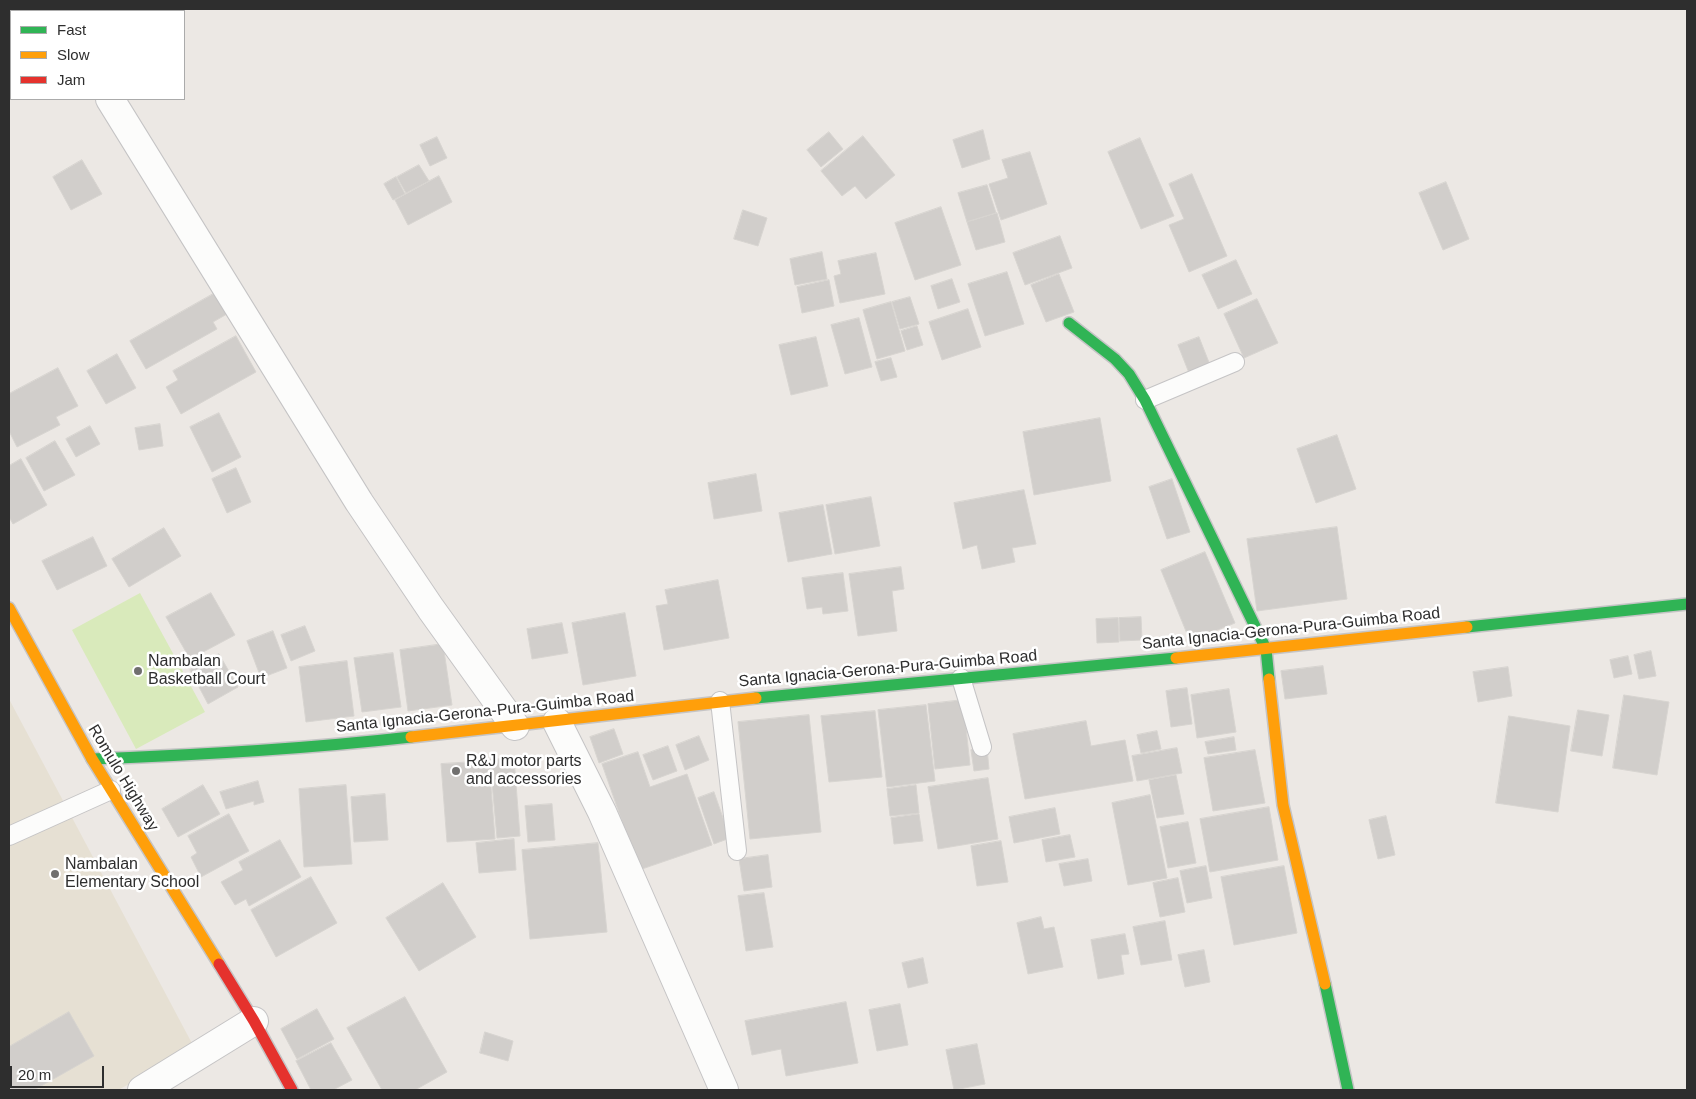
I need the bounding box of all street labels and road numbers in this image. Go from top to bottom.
street label: Santa Ignacia-Gerona-Pura-Guimba Road [1141,604,1441,654]
street label: Santa Ignacia-Gerona-Pura-Guimba Road [738,646,1038,692]
street label: Santa Ignacia-Gerona-Pura-Guimba Road [335,687,635,737]
street label: Romulo Highway [84,721,162,835]

